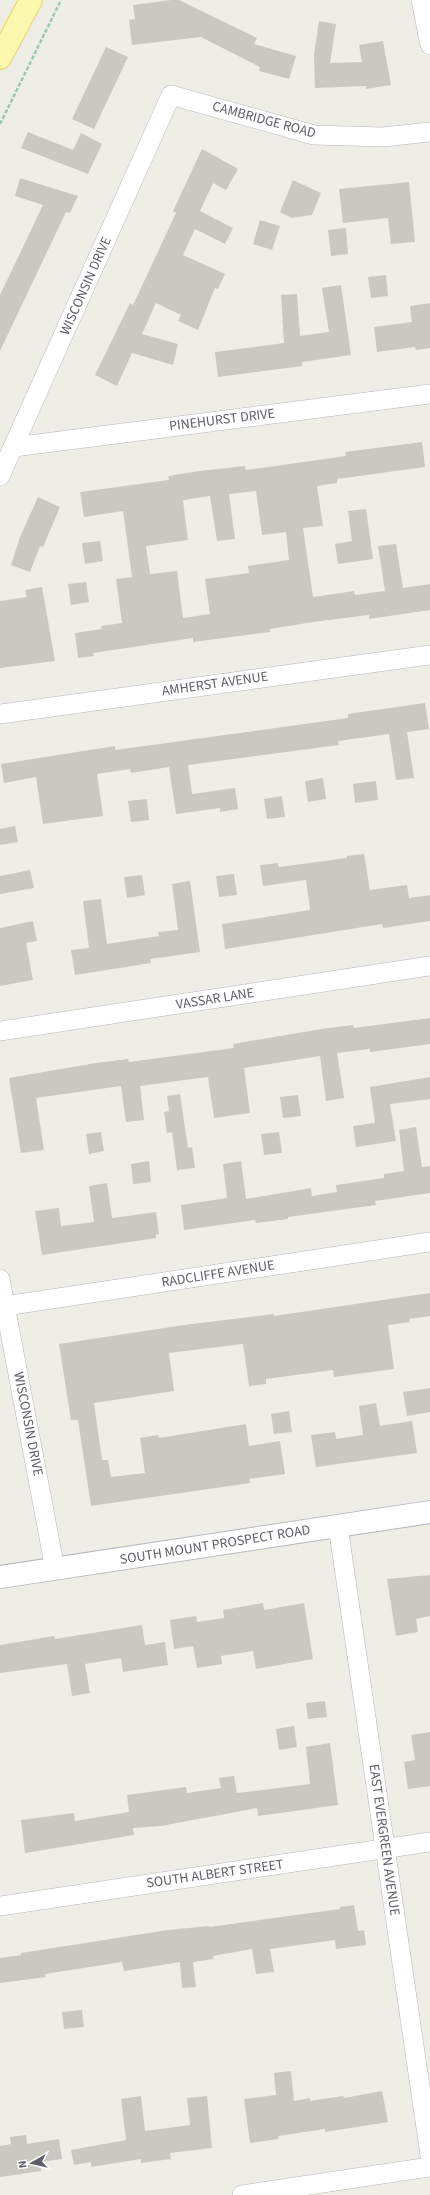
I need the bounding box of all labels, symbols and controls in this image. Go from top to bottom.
street label: CAMBRIDGE ROAD [210,97,318,143]
street label: WISCONSIN DRIVE [55,234,117,338]
street label: PINEHURST DRIVE [168,404,276,436]
street label: AMHERST AVENUE [161,667,269,701]
street label: VASSAR LANE [175,983,255,1015]
street label: RADCLIFFE AVENUE [160,1255,276,1293]
street label: WISCONSIN DRIVE [8,1370,48,1478]
street label: SOUTH MOUNT PROSPECT ROAD [118,1520,312,1570]
street label: EAST EVERGREEN AVENUE [363,1763,405,1917]
street label: SOUTH ALBERT STREET [145,1854,285,1894]
north arrow [12,2143,52,2183]
text: N [15,2160,31,2169]

